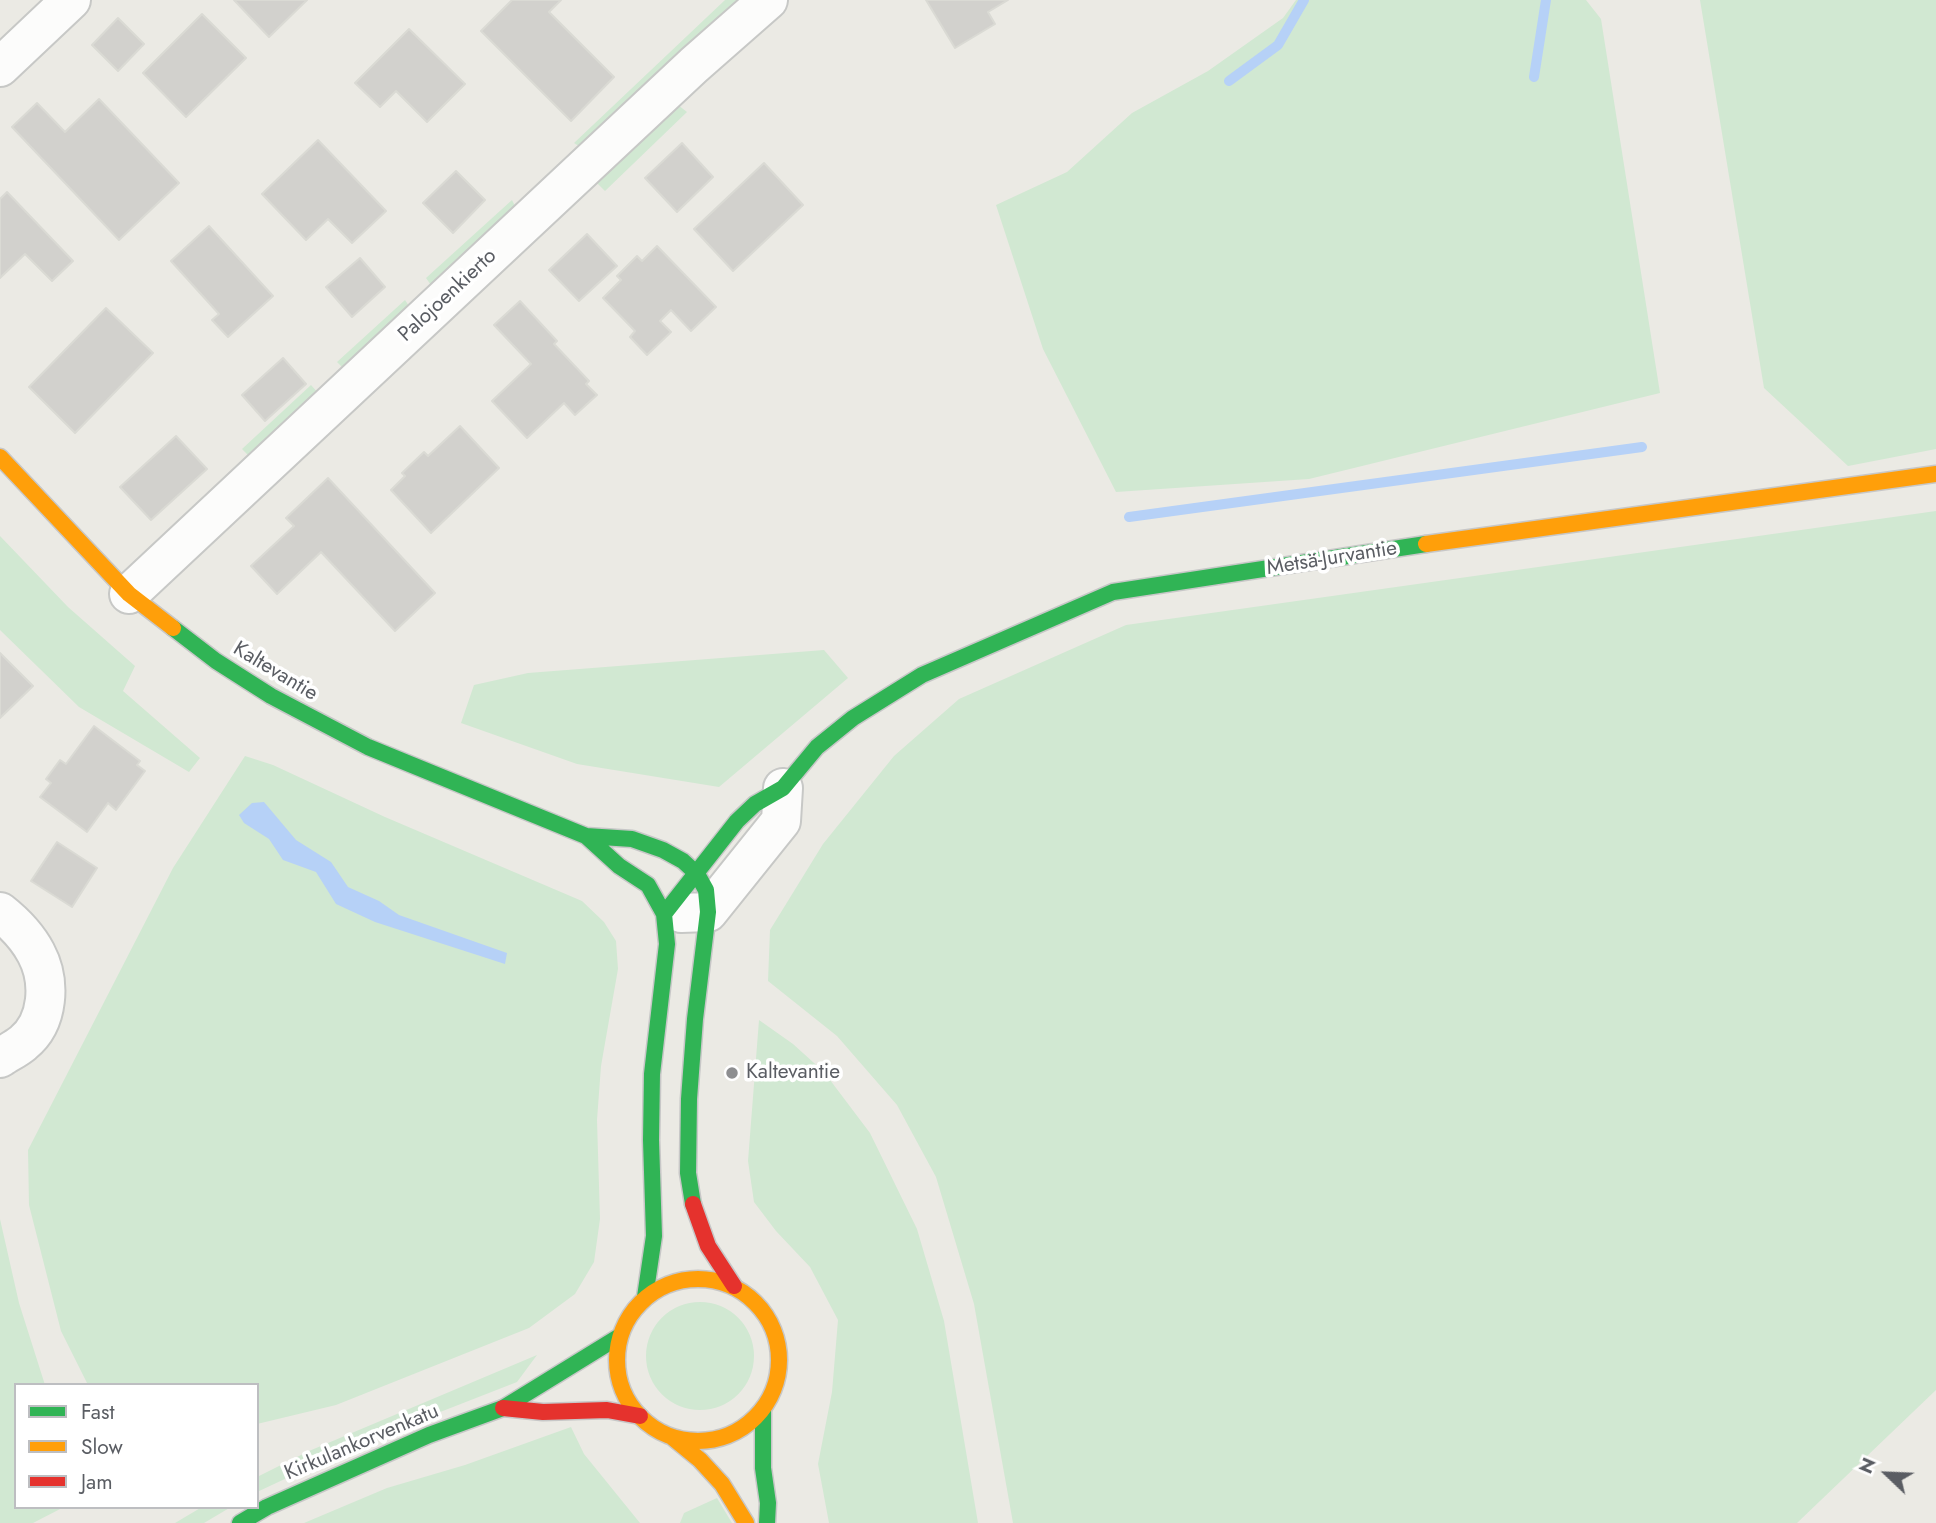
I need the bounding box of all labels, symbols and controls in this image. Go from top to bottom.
street label: Palojoenkierto [394,244,502,348]
street label: Metsä-Jurvantie [1265,536,1399,582]
street label: Kaltevantie [228,637,322,707]
place label: Kaltevantie [746,1060,840,1086]
marker: Kaltevantie [724,1065,740,1081]
legend [14,1383,259,1509]
text: Fast [81,1397,114,1427]
street label: Kirkulankorvenkatu [281,1399,443,1487]
text: Slow [81,1432,123,1462]
north arrow [1852,1439,1922,1509]
text: N [1852,1453,1883,1478]
text: Jam [81,1467,113,1497]

